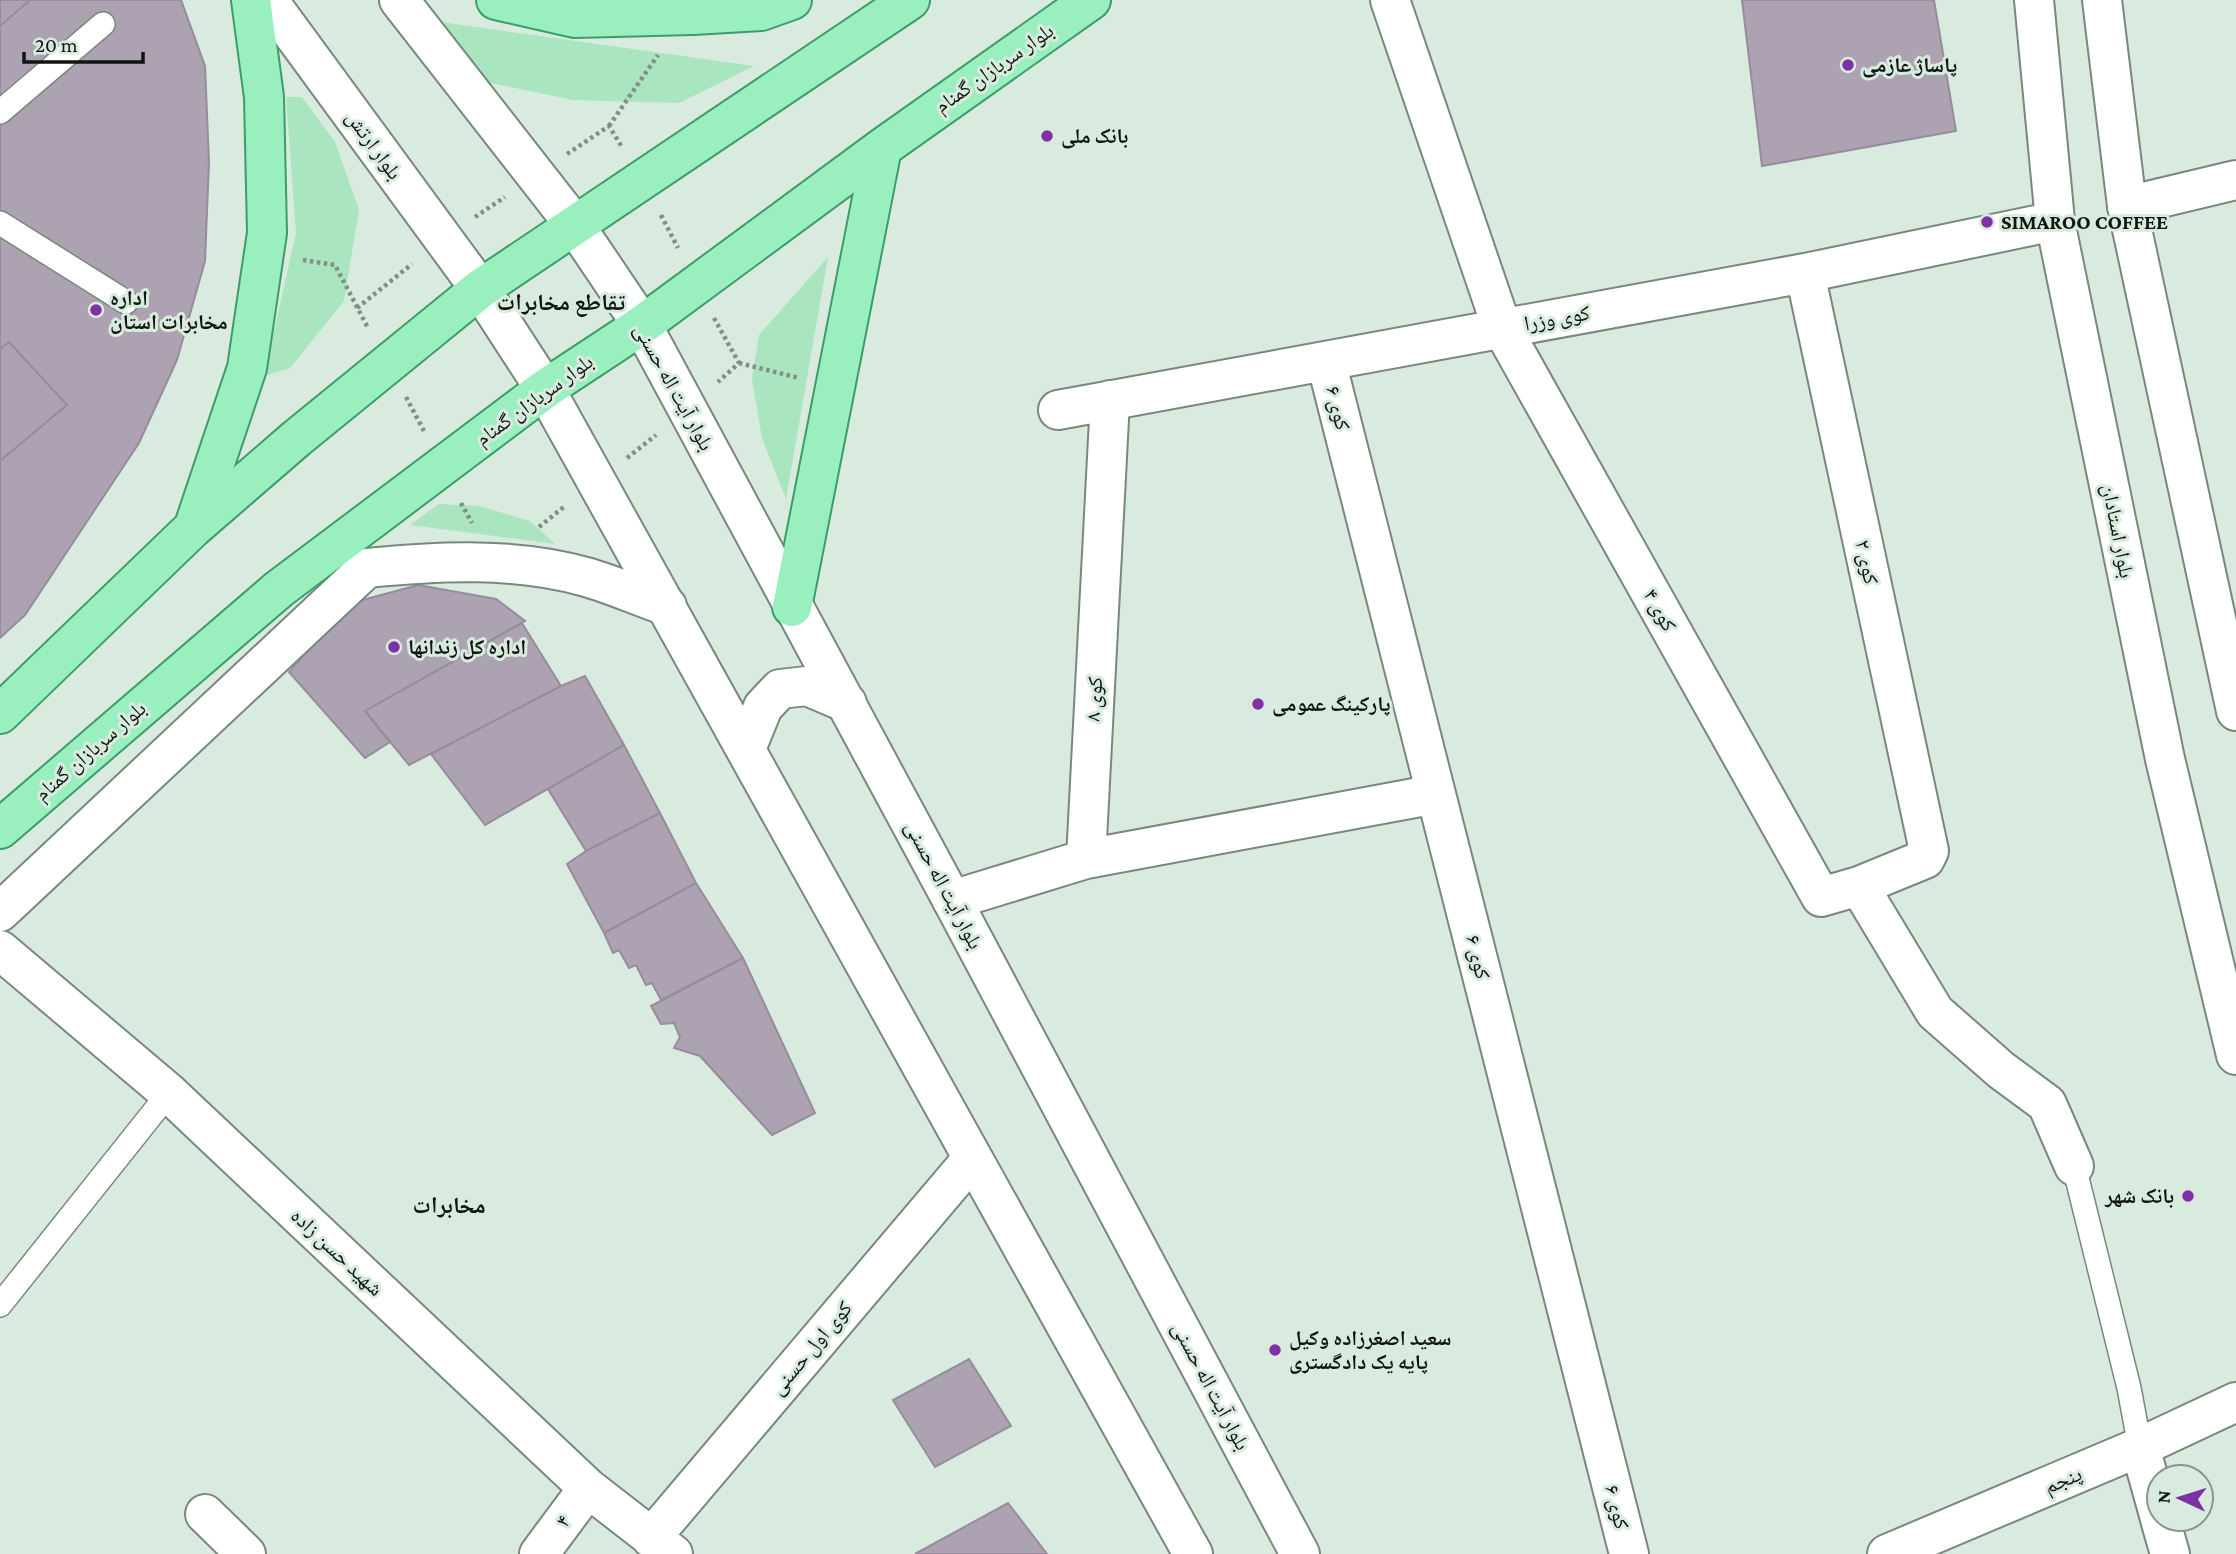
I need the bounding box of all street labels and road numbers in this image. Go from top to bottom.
street label: بلوار سربازان گمنام [930,18,1059,120]
street label: بلوار ارتش [340,106,407,185]
street label: کوی وزرا [1522,300,1592,336]
street label: بلوار آیت اله حسنی [628,319,719,455]
street label: بلوار سربازان گمنام [470,349,599,452]
street label: کوی ۶ [1321,383,1355,433]
street label: بلوار استادان [2097,482,2139,580]
street label: کوی ۲ [1851,538,1883,587]
street label: کوی ۴ [1639,585,1682,636]
street label: کوی ۸ [1081,676,1107,722]
street label: بلوار سربازان گمنام [29,696,152,807]
street label: بلوار آیت اله حسنی [899,817,988,954]
street label: کوی ۶ [1461,932,1495,982]
street label: شهید حسن زاده [285,1203,388,1301]
street label: کوی اول حسنی [765,1296,858,1400]
street label: بلوار آیت اله حسنی [1166,1318,1255,1455]
street label: پنجم [2041,1461,2086,1500]
street label: کوی ۶ [1600,1482,1634,1532]
street label: ۴ [551,1510,575,1532]

